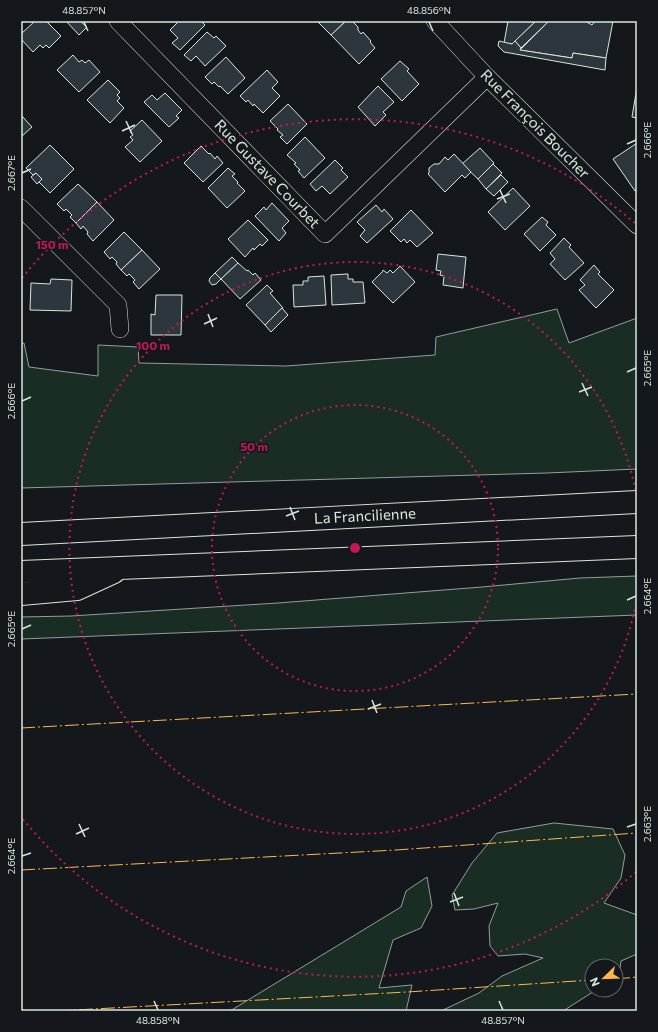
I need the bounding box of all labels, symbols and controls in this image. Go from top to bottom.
text: 48.857°N [62,4,106,16]
text: 48.856°N [407,4,451,16]
street label: Rue François Boucher [477,65,594,182]
street label: Rue Gustave Courbet [211,115,324,231]
text: 2.666°E [641,122,653,158]
text: 2.667°E [5,155,17,191]
text: 150 m [35,237,69,251]
text: 100 m [136,338,170,352]
text: 2.665°E [641,350,653,386]
text: 2.666°E [5,383,17,419]
text: 50 m [240,439,268,453]
street label: La Francilienne [314,503,416,527]
centre of rings [348,541,362,555]
text: 2.664°E [641,578,653,614]
text: 2.665°E [5,611,17,647]
text: 2.663°E [641,806,653,842]
text: 2.664°E [5,838,17,874]
north arrow [584,958,624,998]
text: N [587,976,602,988]
text: 48.858°N [136,1014,180,1026]
text: 48.857°N [481,1014,525,1026]

